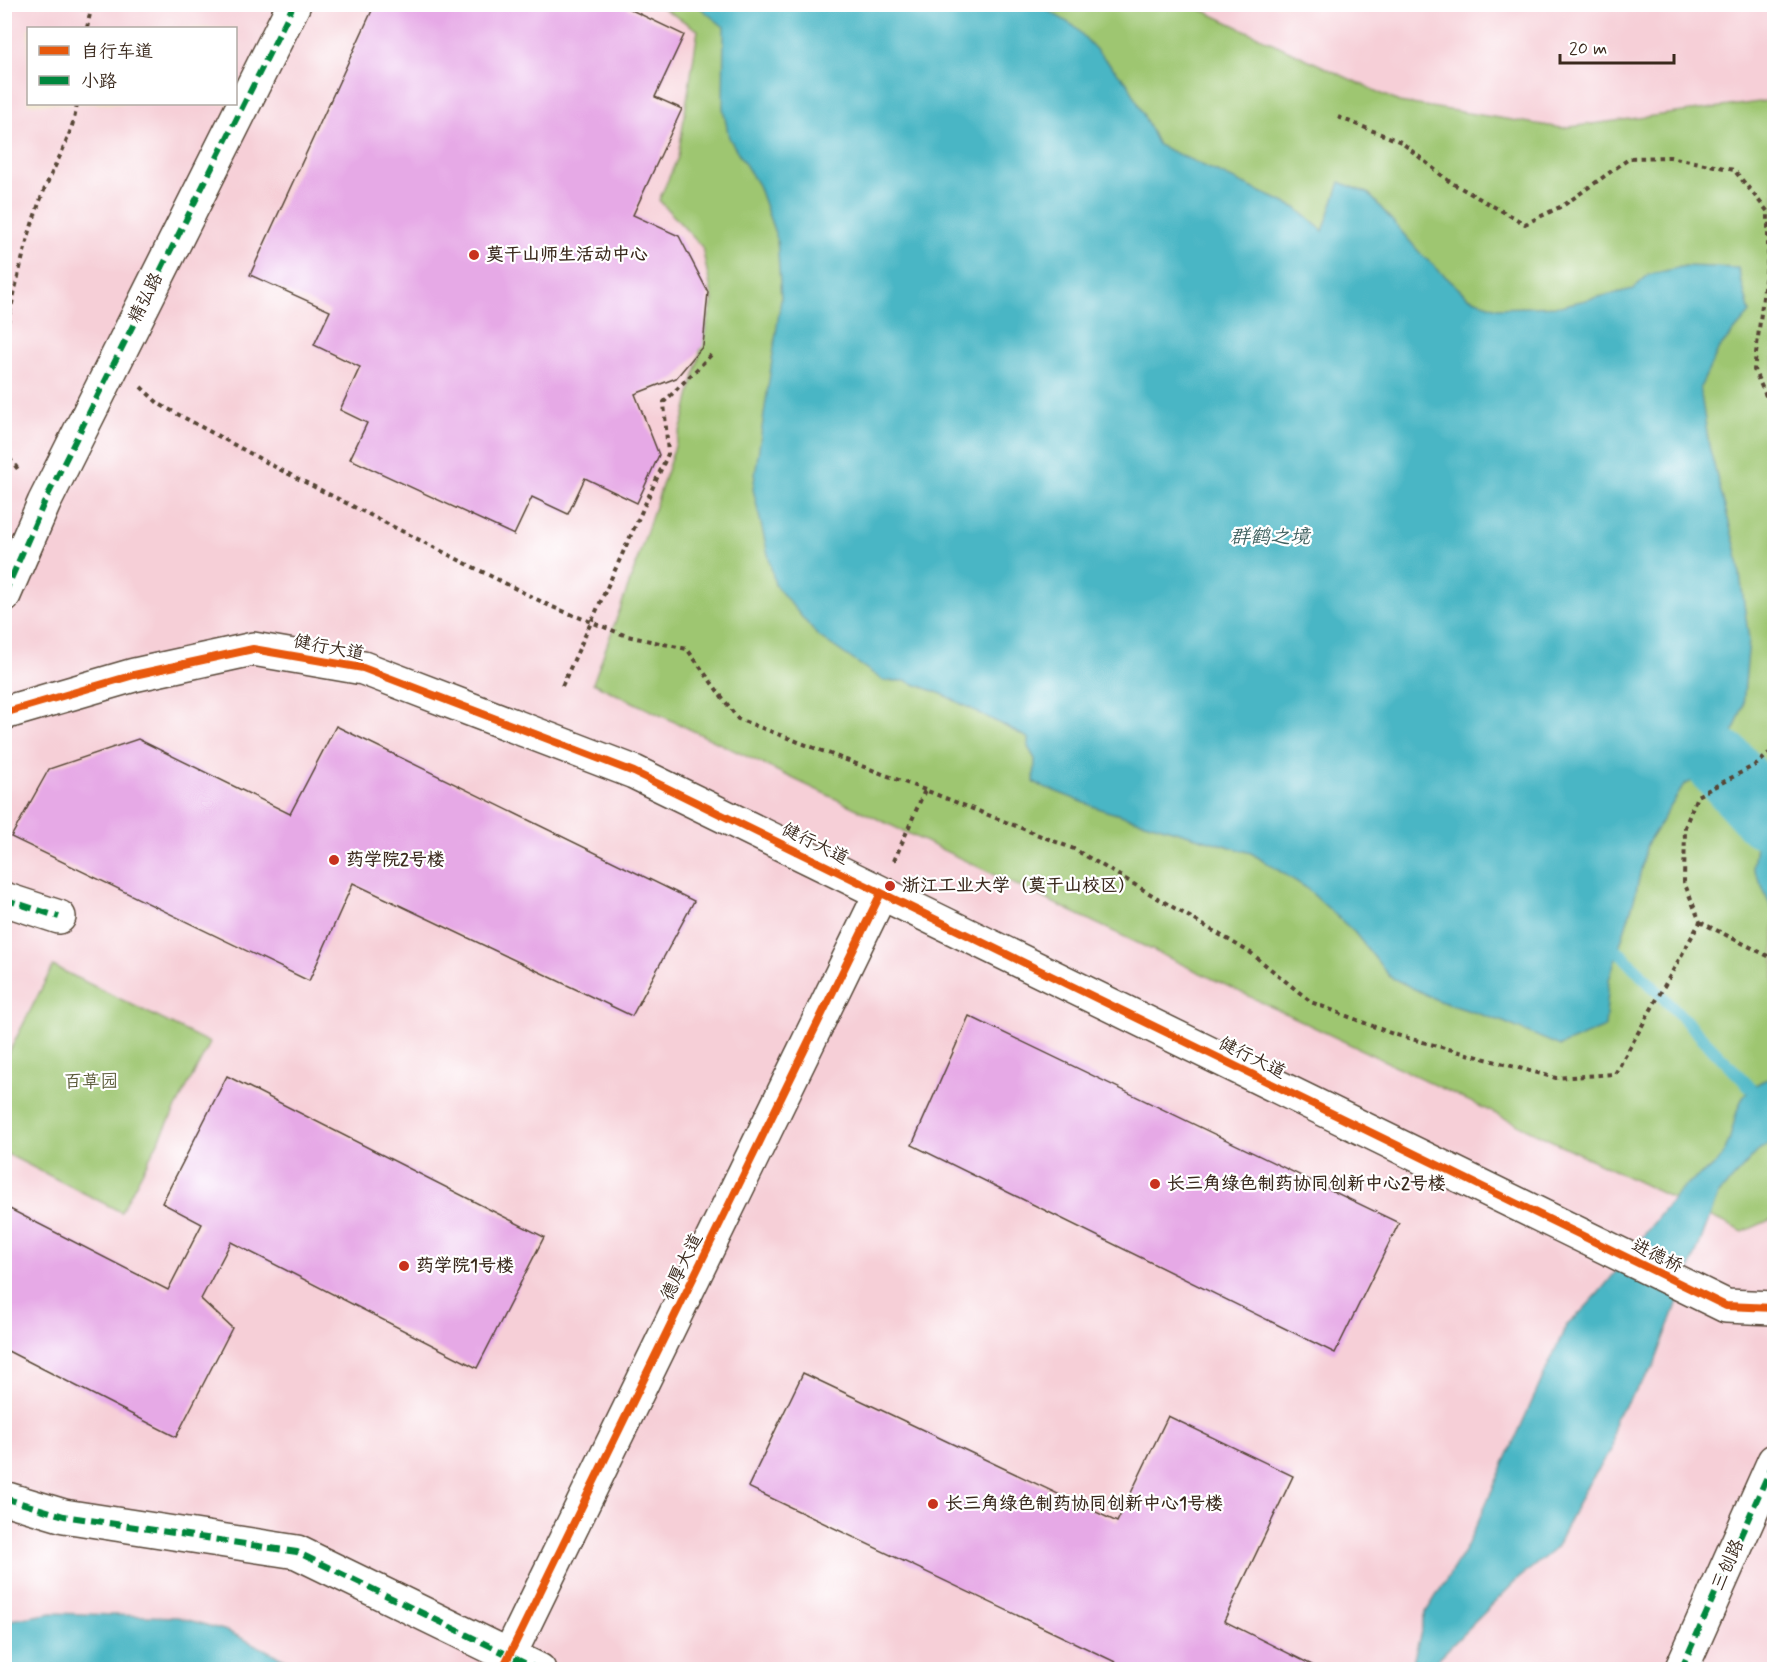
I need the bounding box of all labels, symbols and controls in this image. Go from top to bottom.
legend [27,27,237,105]
scale bar [1560,27,1674,65]
text: 20 m [1569,37,1607,61]
text: 自行车道 [81,40,153,64]
text: 小路 [81,70,117,94]
place label: 莫干山师生活动中心 [486,243,648,267]
marker: 莫干山师生活动中心 [467,248,481,262]
street label: 精弘路 [123,268,169,328]
water label: 群鹤之境 [1230,524,1312,551]
street label: 健行大道 [291,629,367,667]
street label: 健行大道 [777,817,853,871]
place label: 药学院2号楼 [346,848,445,872]
marker: 药学院2号楼 [327,853,341,867]
place label: 浙江工业大学（莫干山校区） [902,874,1136,898]
marker: 浙江工业大学（莫干山校区） [883,879,897,893]
street label: 健行大道 [1214,1031,1290,1085]
park label: 百草园 [64,1070,118,1094]
place label: 长三角绿色制药协同创新中心2号楼 [1167,1172,1446,1196]
marker: 长三角绿色制药协同创新中心2号楼 [1148,1177,1162,1191]
street label: 德厚大道 [655,1229,709,1305]
street label: 进德桥 [1627,1233,1687,1279]
place label: 药学院1号楼 [416,1254,514,1278]
marker: 药学院1号楼 [397,1259,411,1273]
place label: 长三角绿色制药协同创新中心1号楼 [945,1492,1223,1516]
marker: 长三角绿色制药协同创新中心1号楼 [926,1497,940,1511]
street label: 三创路 [1706,1535,1750,1595]

